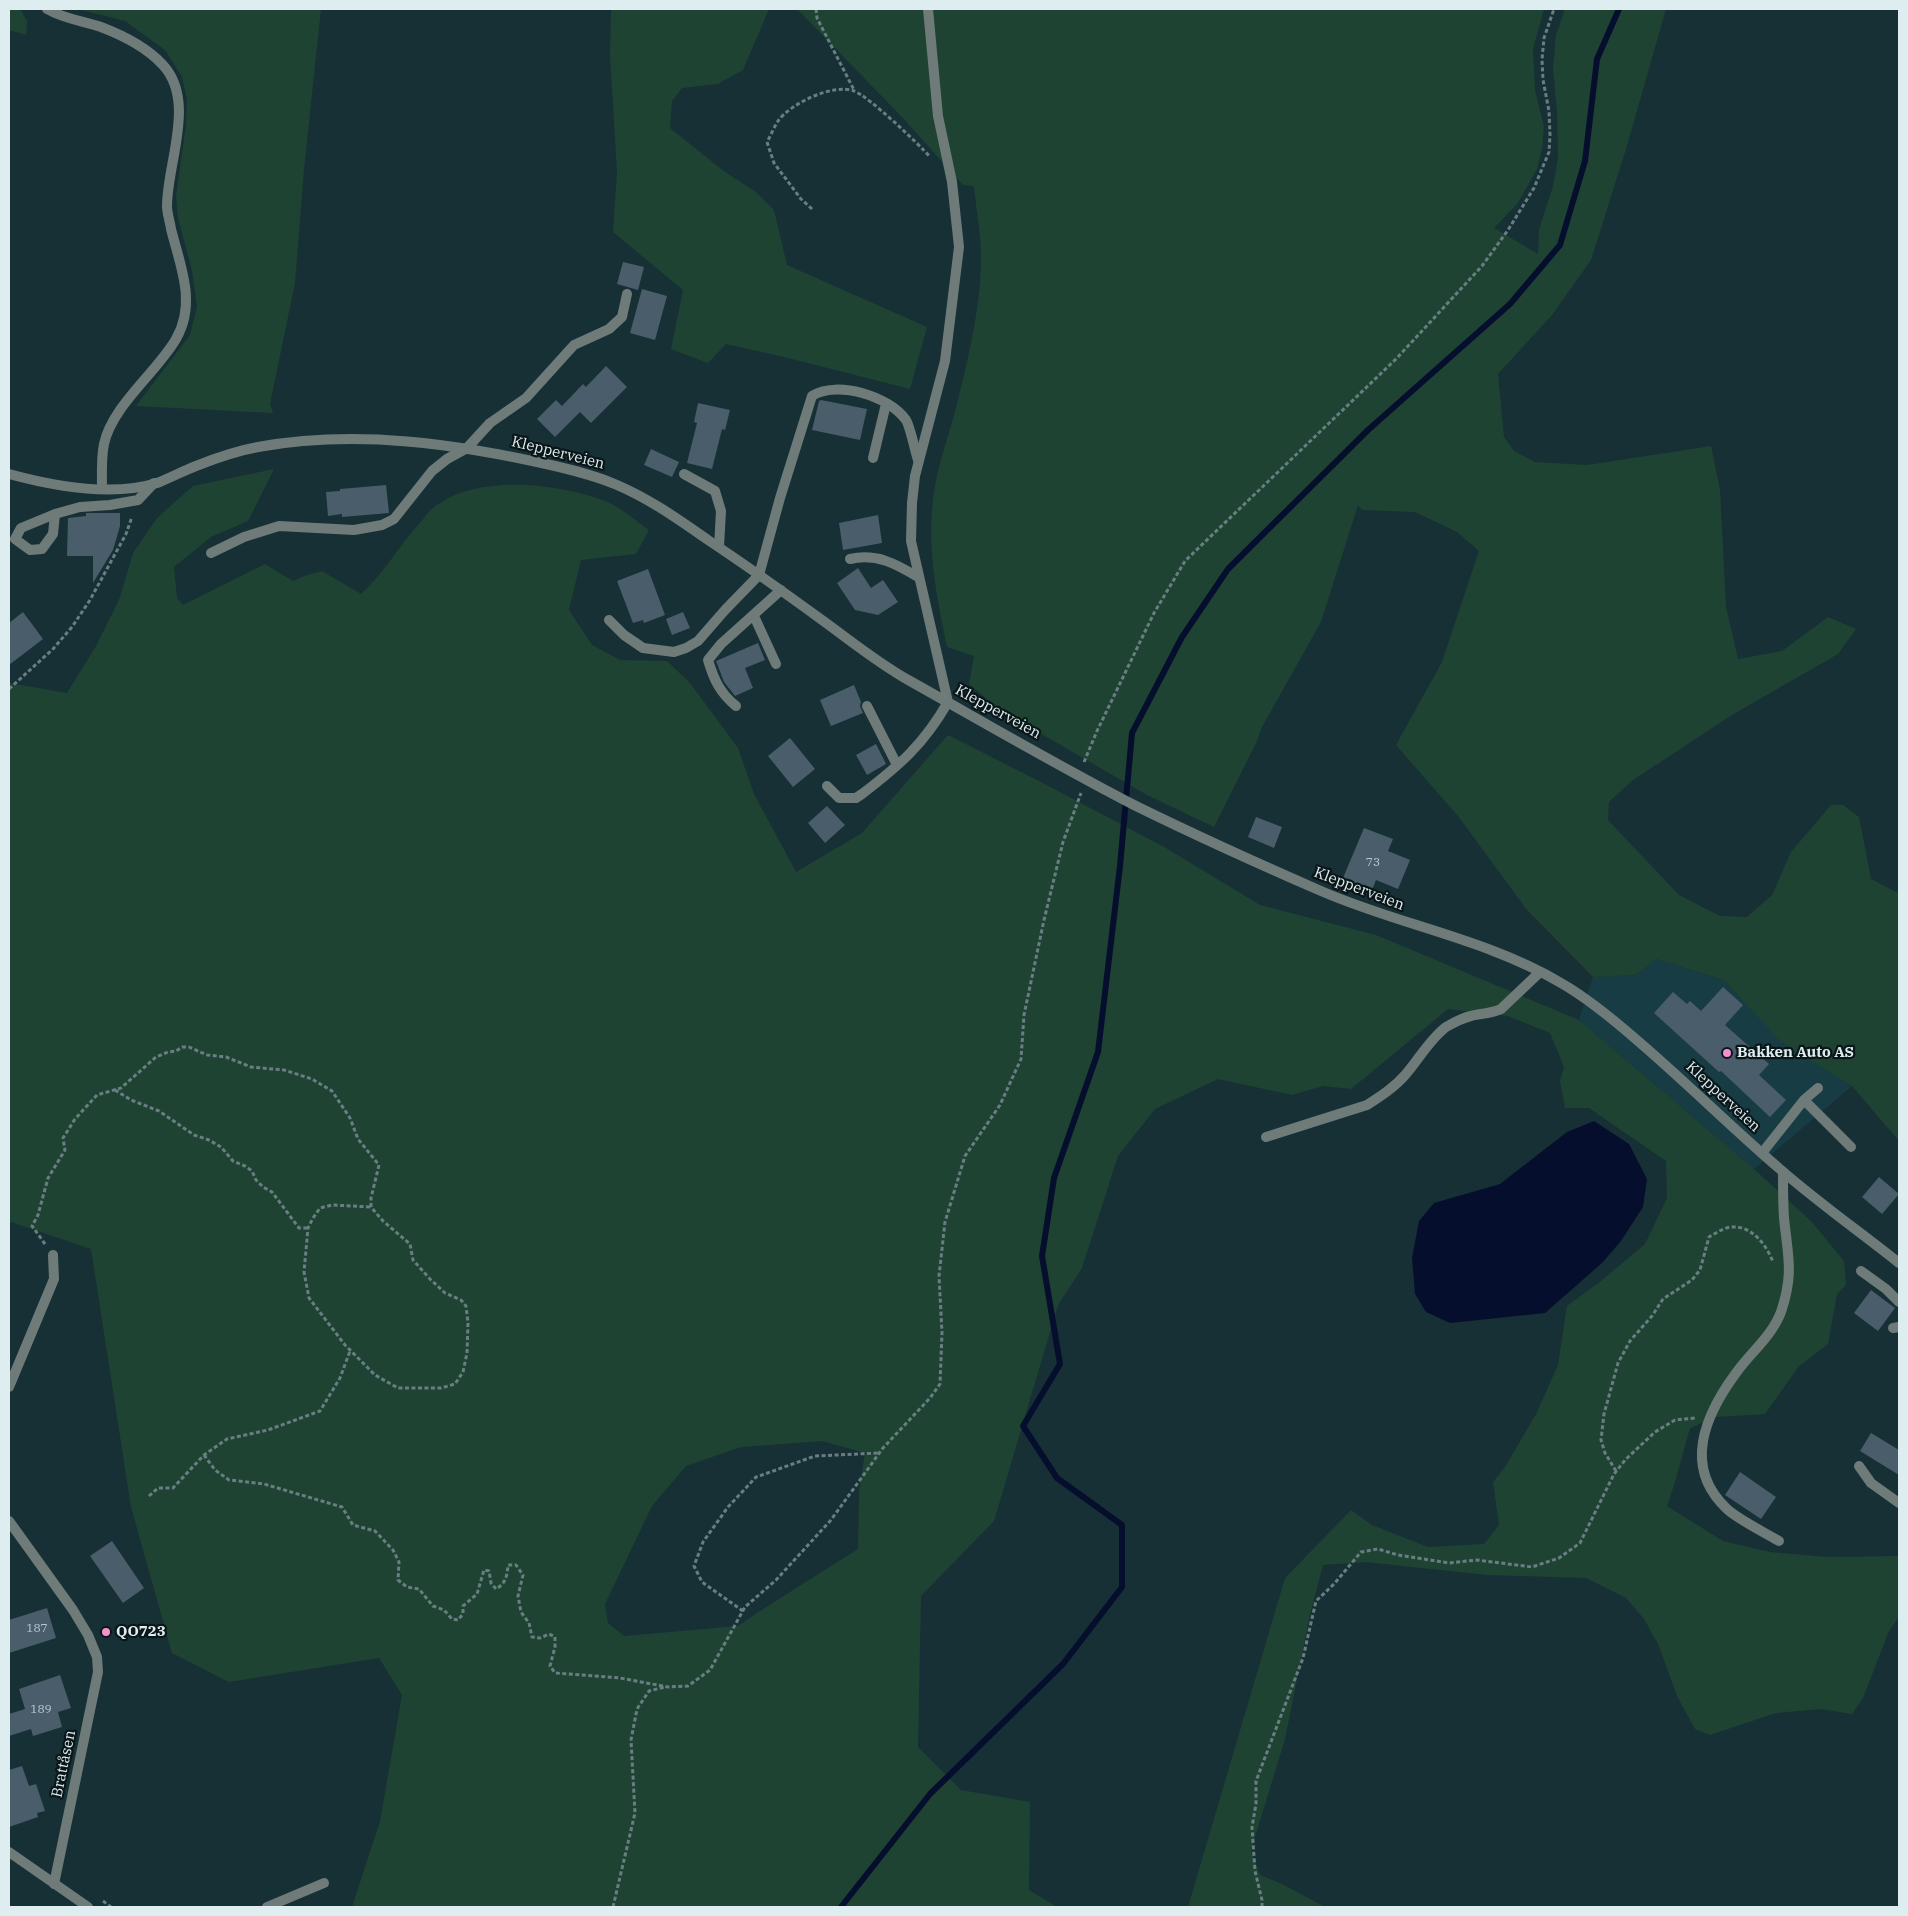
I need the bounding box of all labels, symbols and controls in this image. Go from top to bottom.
street label: Klepperveien [510,433,606,473]
street label: Klepperveien [952,681,1044,743]
house number: 73 [1366,856,1380,870]
street label: Klepperveien [1311,864,1407,914]
place label: Bakken Auto AS [1737,1044,1854,1062]
marker: Bakken Auto AS [1721,1047,1733,1059]
street label: Klepperveien [1682,1058,1764,1136]
house number: 187 [26,1622,48,1636]
place label: QO723 [116,1623,166,1641]
marker: QO723 [100,1626,112,1638]
house number: 189 [30,1703,52,1717]
street label: Brattåsen [48,1729,80,1799]

